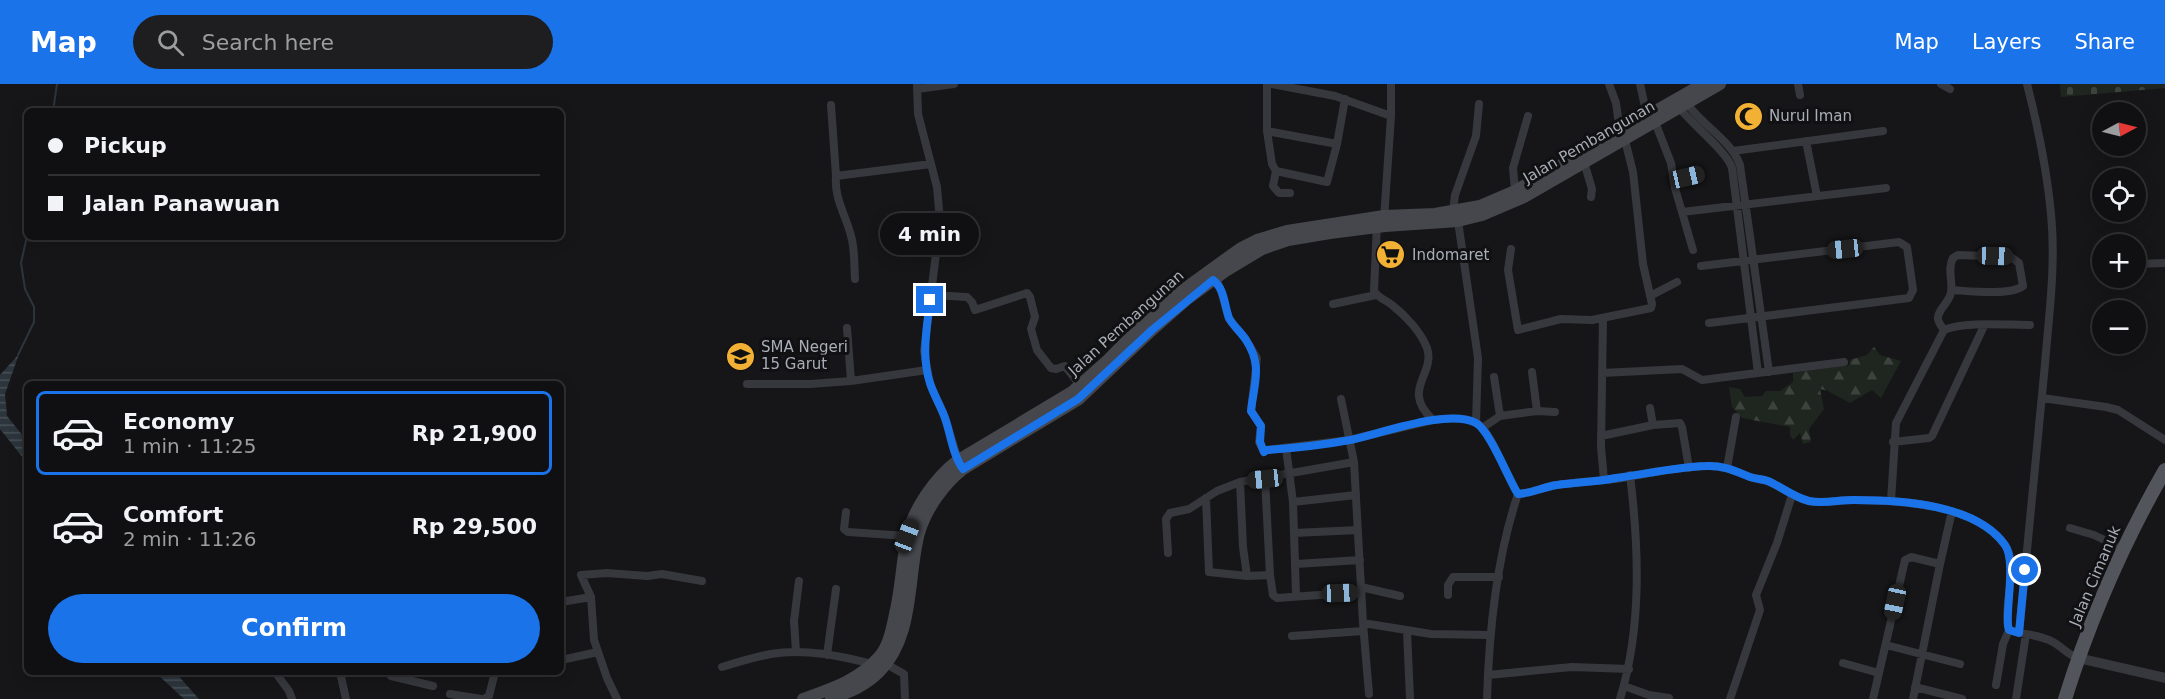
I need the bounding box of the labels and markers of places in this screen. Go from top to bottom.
mosque icon: Nurul Iman [1732,100,1764,132]
place label: Nurul Iman [1769,107,1852,125]
supermarket icon: Indomaret [1375,239,1407,271]
place label: Indomaret [1412,246,1489,264]
place label: SMA Negeri 15 Garut [761,338,848,373]
school or university icon: SMA Negeri 15 Garut [724,340,756,372]

